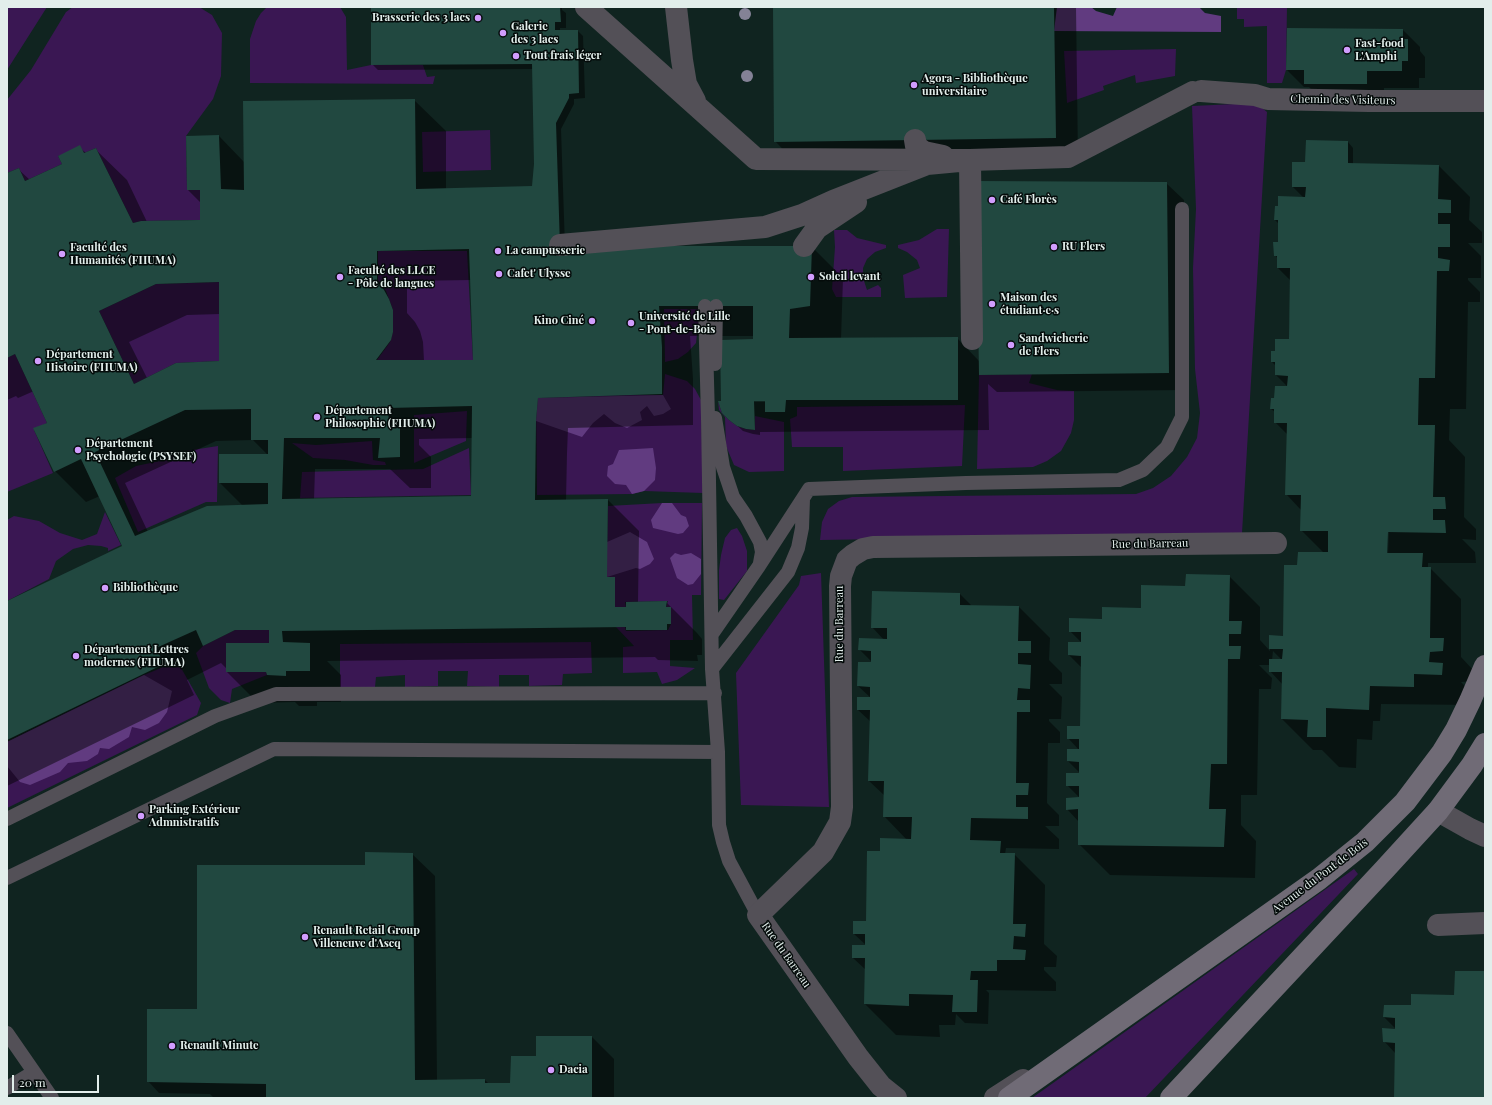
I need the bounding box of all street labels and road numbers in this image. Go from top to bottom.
street label: Chemin des Visiteurs [1290,92,1396,108]
street label: Rue du Barreau [1112,537,1188,551]
street label: Rue du Barreau [833,586,847,662]
street label: Avenue du Pont de Bois [1270,836,1370,916]
street label: Rue du Barreau [759,920,813,990]

